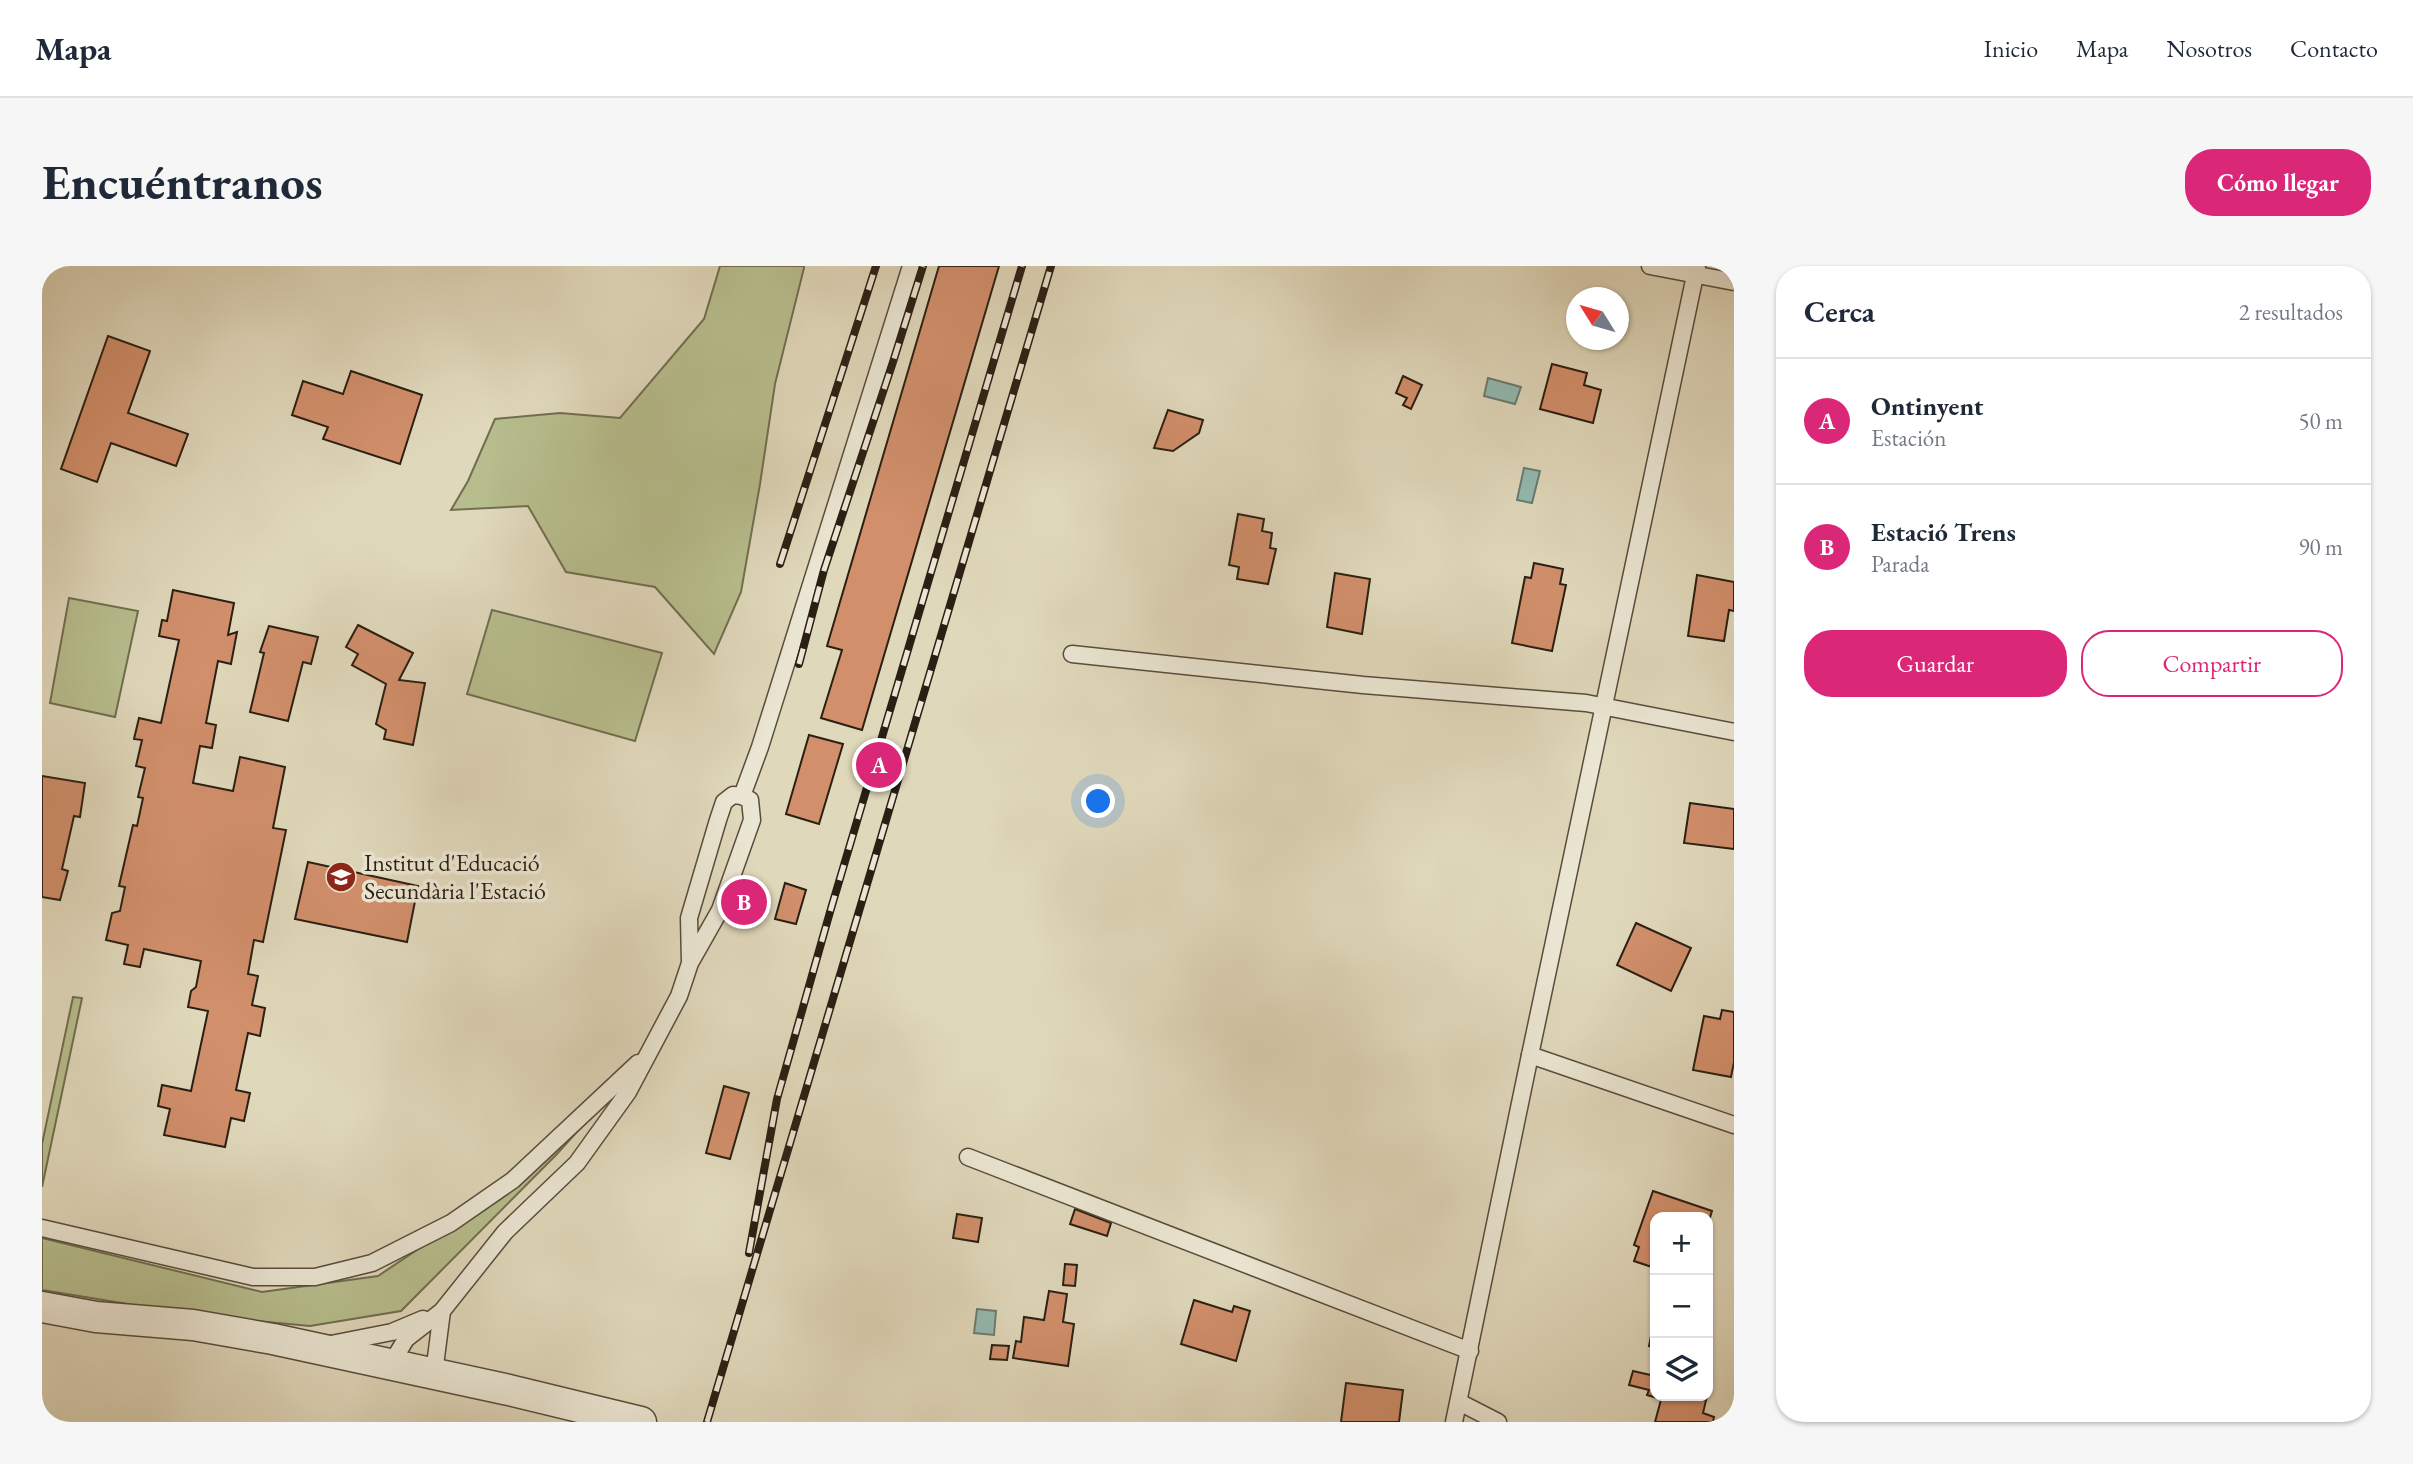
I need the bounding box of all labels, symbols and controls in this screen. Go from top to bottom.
text: Mapa [35,27,112,70]
text: Inicio [1984,33,2038,64]
text: Mapa [2076,33,2128,64]
text: Nosotros [2166,33,2252,64]
text: Contacto [2290,33,2378,64]
button: Cómo llegar [2185,149,2371,216]
text: Encuéntranos [42,150,323,214]
north arrow [1566,287,1629,350]
text: Cerca [1804,292,1875,331]
text: 2 resultados [2239,297,2343,327]
text: Ontinyent [1871,389,1983,423]
text: A [1819,406,1835,436]
text: 50 m [2298,406,2343,436]
text: Estación [1871,423,1946,453]
text: Estació Trens [1871,515,2016,549]
text: B [1820,532,1834,562]
text: 90 m [2298,532,2343,562]
text: Parada [1871,549,1929,579]
button: Guardar [1804,630,2067,697]
button: Compartir [2081,630,2343,697]
pin: A [856,739,902,791]
your location [1081,784,1115,818]
place label: Institut d'Educació Secundària l'Estació [364,847,546,906]
school or university icon: Institut d'Educació Secundària l'Estació [324,860,358,894]
pin: B [721,876,767,928]
map controls [1650,1212,1713,1401]
button: + [1650,1212,1713,1275]
button: − [1650,1275,1713,1338]
button: layers [1650,1338,1713,1401]

